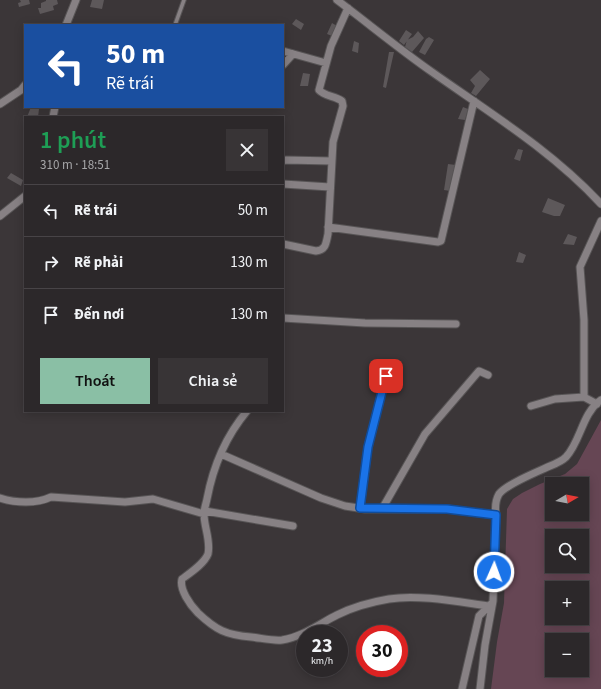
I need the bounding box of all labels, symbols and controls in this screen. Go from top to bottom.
text: 50 m [106,34,165,74]
icon: left [40,40,92,92]
text: Rẽ trái [106,71,154,96]
text: 1 phút [40,123,106,158]
button: close [226,129,268,171]
text: 310 m · 18:51 [40,156,110,174]
icon: left [40,200,62,222]
text: Rẽ trái [74,200,117,221]
text: 50 m [238,200,268,221]
icon: right [40,252,62,274]
text: Rẽ phải [74,252,123,273]
text: 130 m [230,252,268,273]
icon: arrive [40,304,62,326]
text: Đến nơi [74,304,124,325]
text: 130 m [230,304,268,325]
button: Thoát [40,358,150,404]
button: Chia sẻ [158,358,268,404]
pin [369,359,403,393]
icon: arrive [375,365,397,387]
north arrow [545,477,589,521]
map controls [545,477,589,677]
button: search [545,529,589,573]
position arrow [473,551,515,593]
button: + [545,581,589,625]
speed limit sign: 30 [356,625,408,677]
text: 23 [311,632,333,660]
button: − [545,633,589,677]
text: km/h [311,654,333,668]

